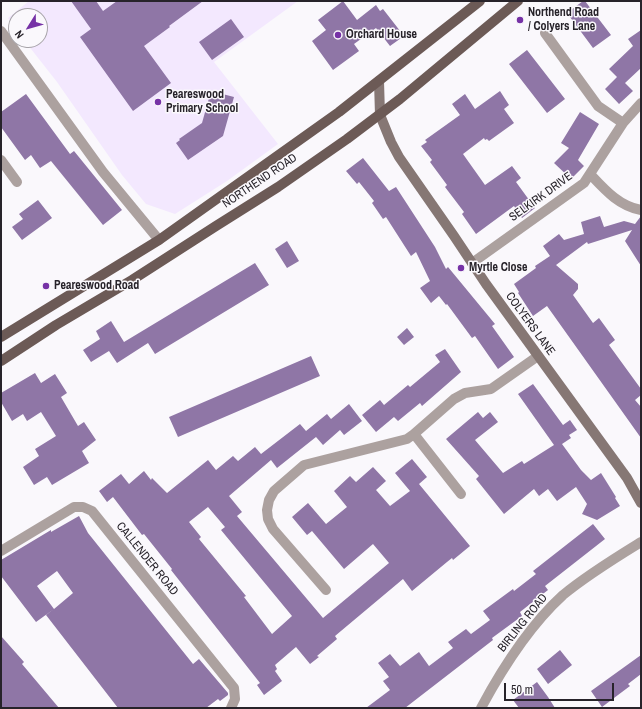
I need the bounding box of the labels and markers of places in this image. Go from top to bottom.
place label: Northend Road / Colyers Lane [528,6,599,34]
marker: Northend Road / Colyers Lane [515,15,525,25]
place label: Orchard House [346,28,417,42]
marker: Orchard House [333,30,343,40]
place label: Peareswood Primary School [166,88,238,116]
marker: Peareswood Primary School [153,97,163,107]
place label: Myrtle Close [469,261,528,275]
marker: Myrtle Close [456,263,466,273]
place label: Peareswood Road [54,279,139,293]
marker: Peareswood Road [41,281,51,291]

